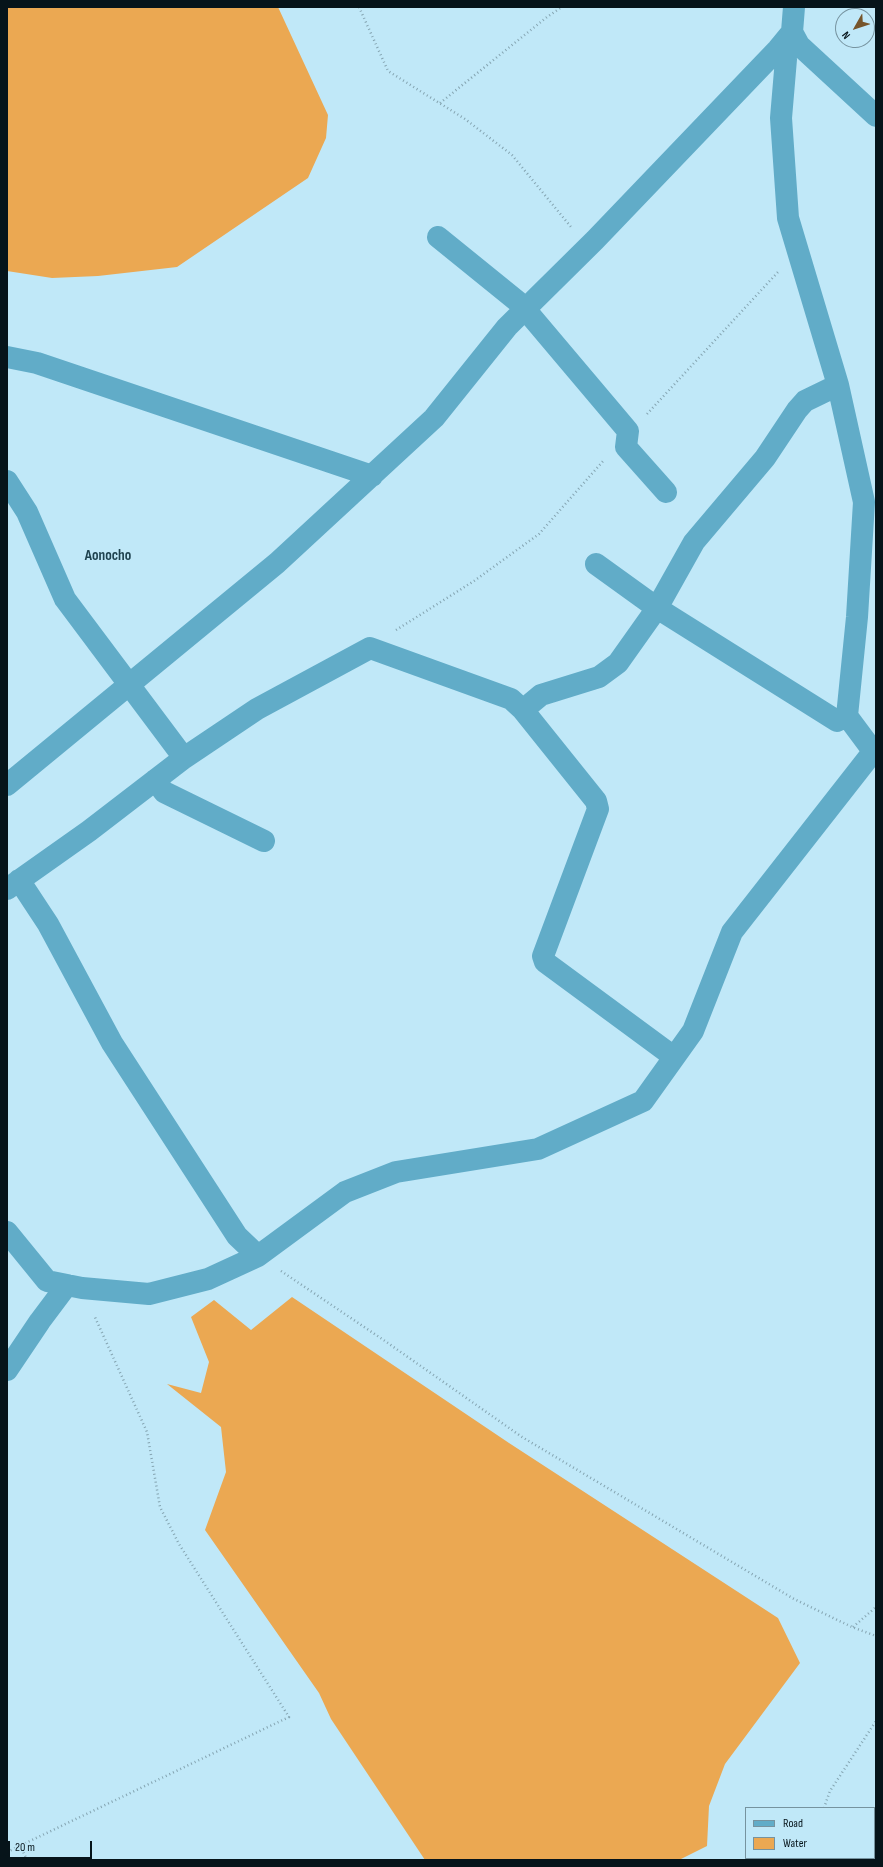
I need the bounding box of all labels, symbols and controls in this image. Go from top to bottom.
north arrow [835,8,875,48]
text: N [839,29,853,42]
district label: Aonocho [85,547,131,565]
legend [745,1807,875,1859]
text: Road [783,1816,803,1831]
scale bar [10,1833,94,1859]
text: Water [783,1836,807,1851]
text: 20 m [15,1840,35,1855]

